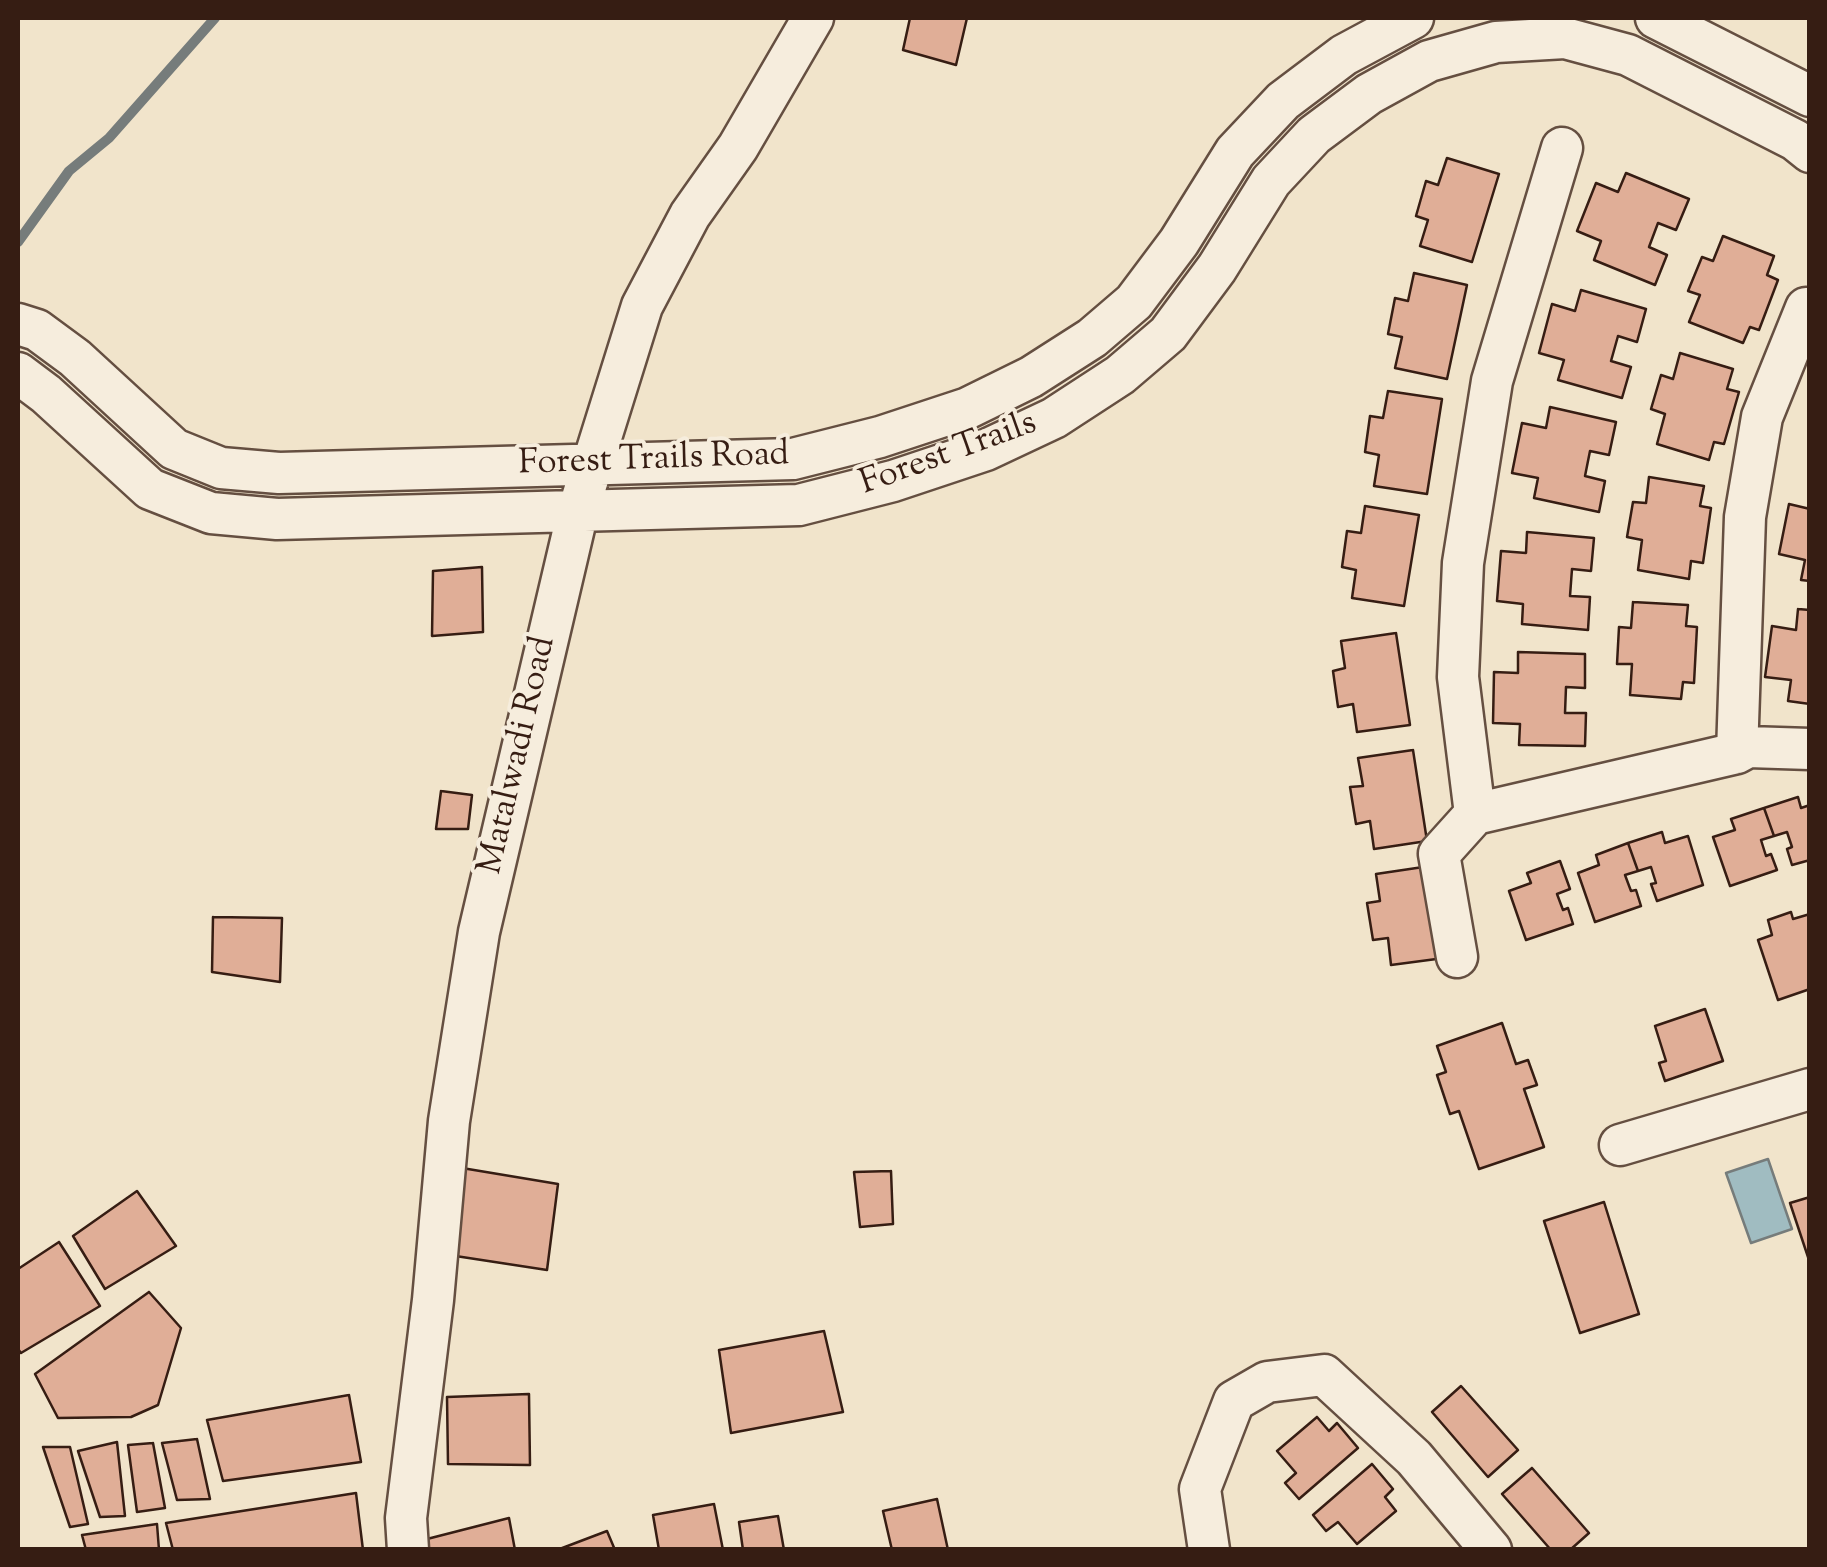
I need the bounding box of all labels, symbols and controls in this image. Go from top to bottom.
street label: Forest Trails [855,405,1043,507]
street label: Forest Trails Road [518,436,790,488]
street label: Matalwadi Road [472,633,568,879]

